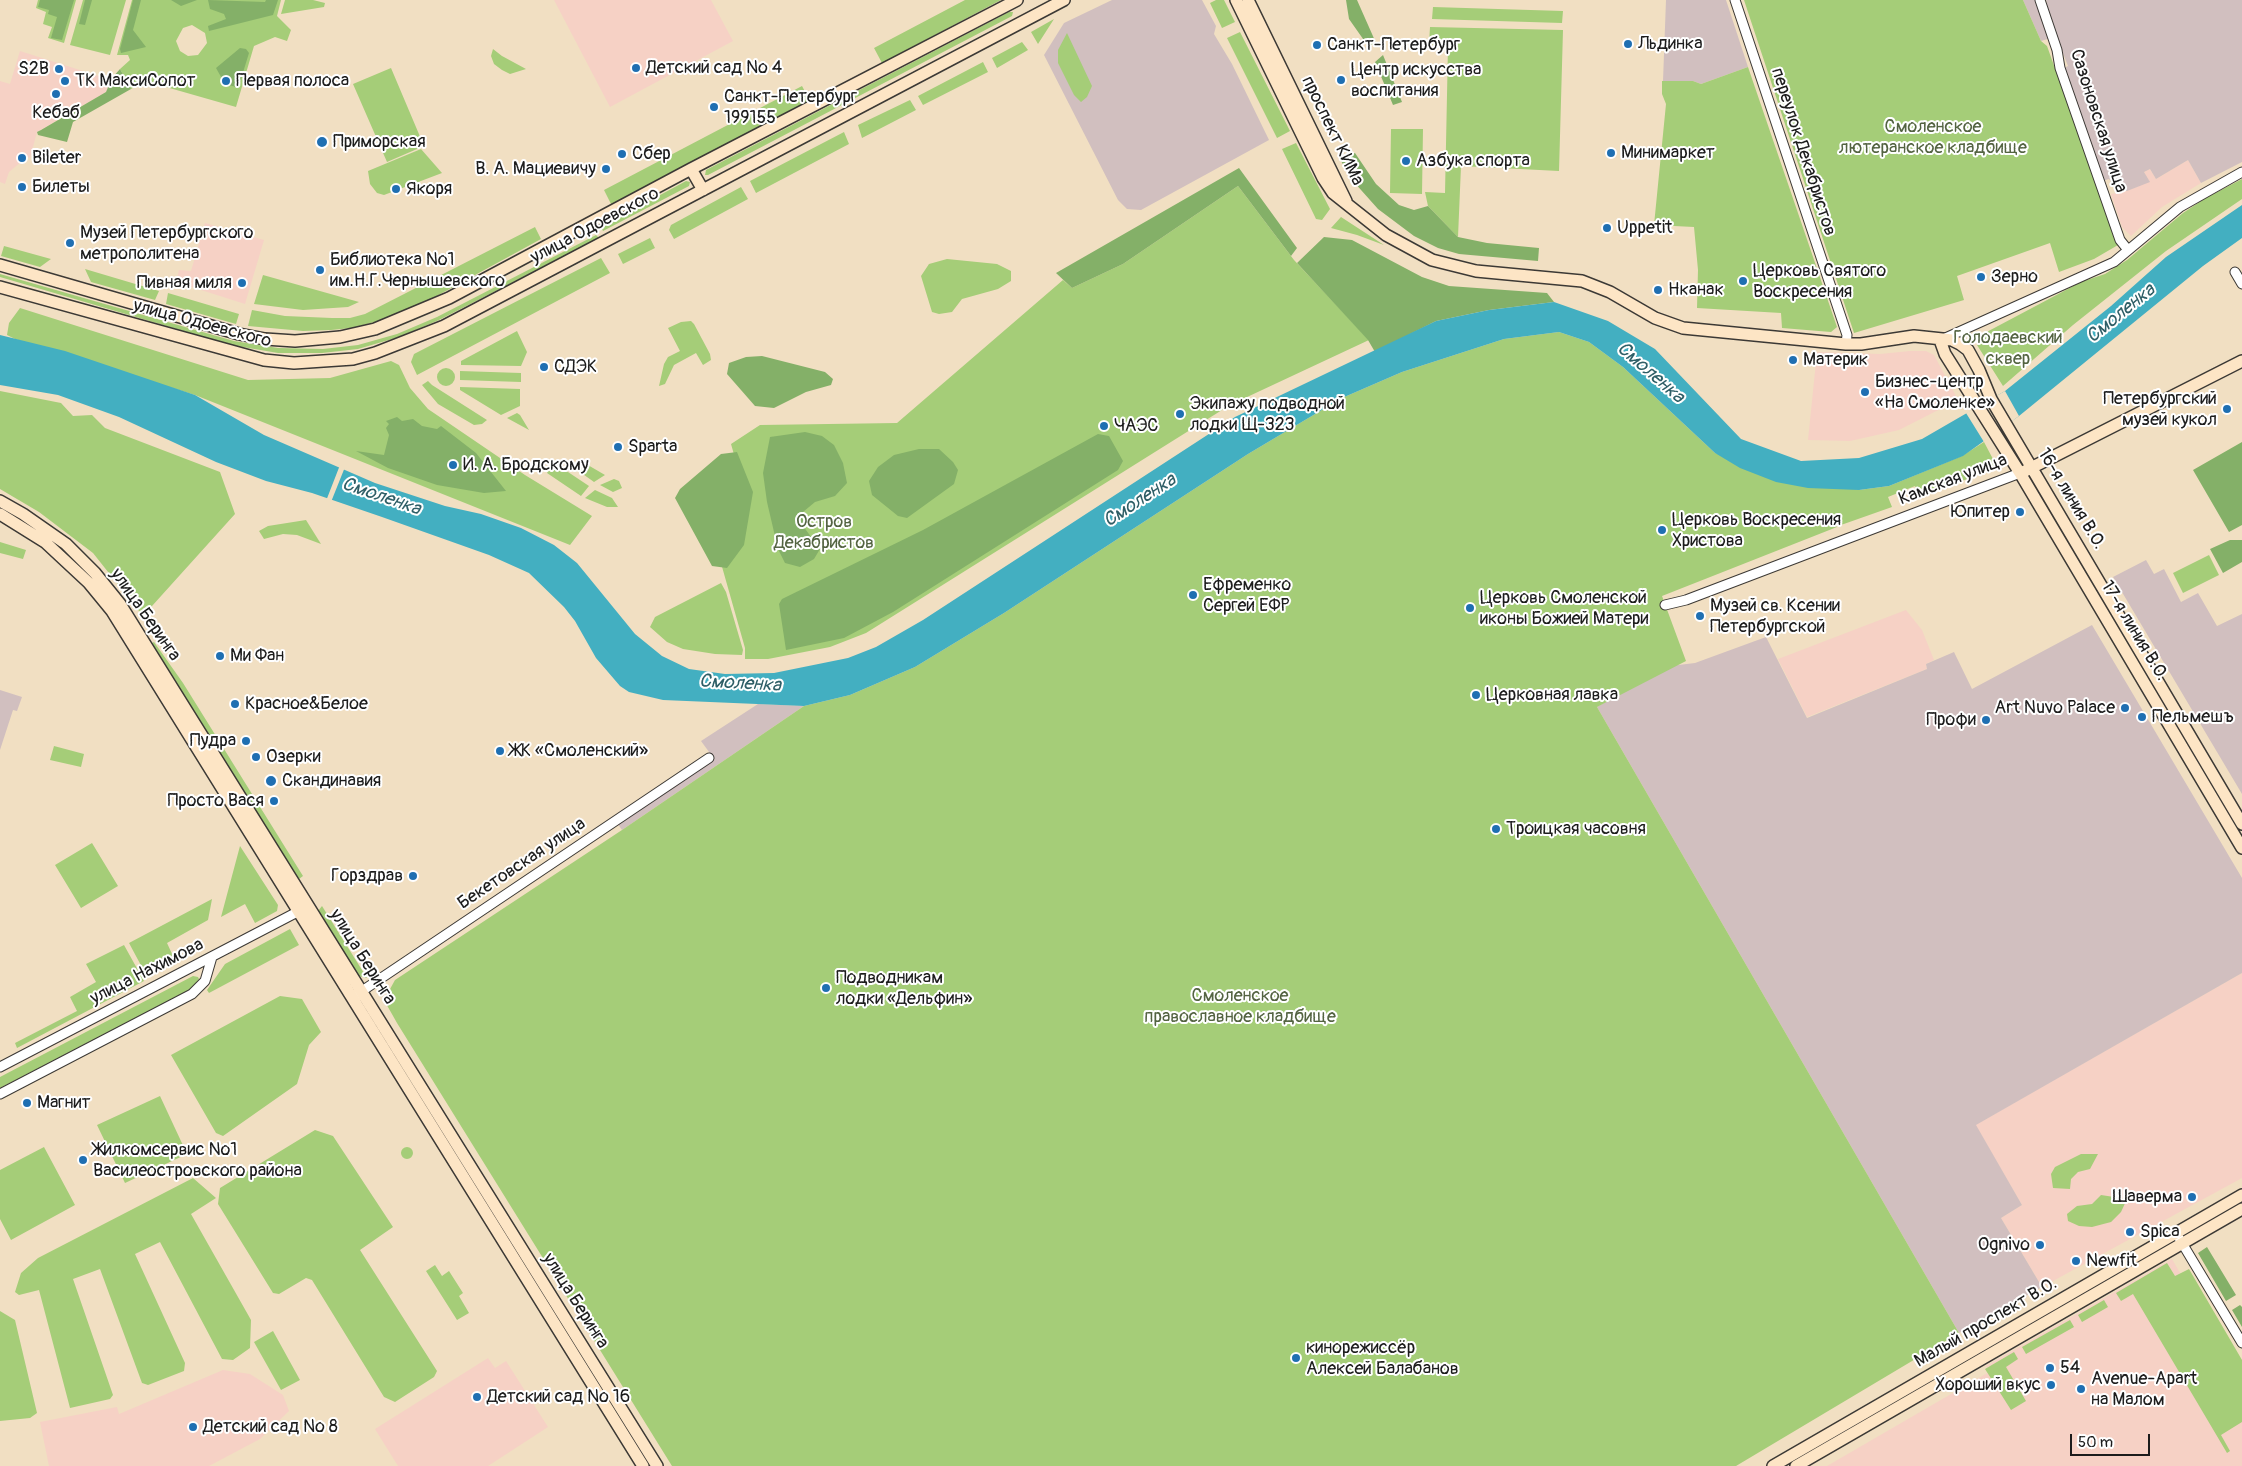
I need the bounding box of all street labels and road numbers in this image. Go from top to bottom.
street label: Сазоновская улица [2065,47,2131,195]
street label: переулок Декабристов [1766,65,1840,239]
street label: проспект КИМа [1296,73,1368,189]
street label: улица Одоевского [527,183,663,269]
street label: улица Одоевского [131,295,273,353]
street label: 16-я линия В.О. [2032,445,2110,553]
street label: Камская улица [1896,449,2010,511]
street label: улица Беринга [105,564,185,666]
street label: 17-я линия В.О. [2096,577,2172,685]
street label: Бекетовская улица [454,813,590,915]
street label: улица Беринга [324,905,400,1009]
street label: улица Нахимова [87,934,207,1010]
street label: улица Беринга [537,1249,613,1353]
street label: Малый проспект В.О. [1911,1273,2061,1373]

